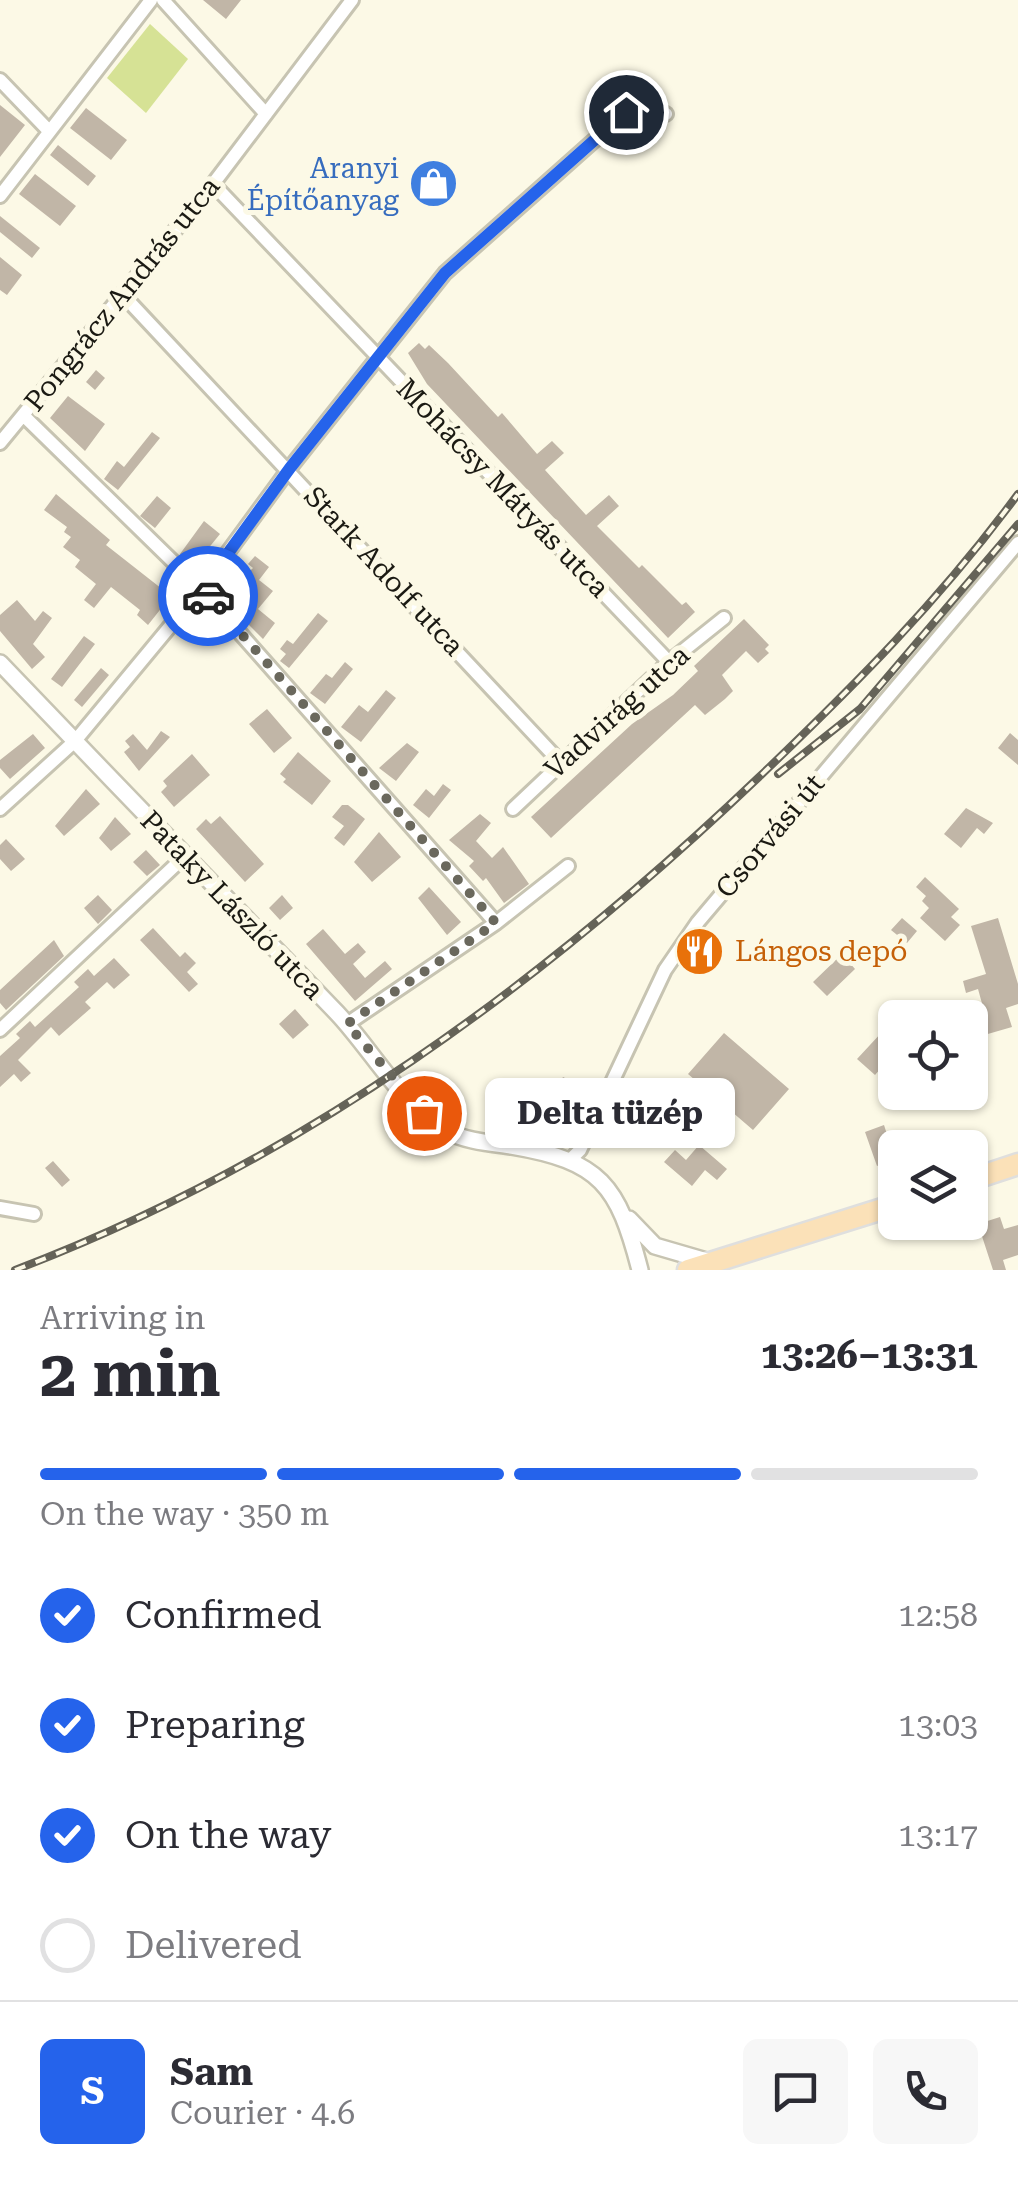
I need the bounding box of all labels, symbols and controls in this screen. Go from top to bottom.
pin [584,70,669,155]
icon: home [599,85,654,140]
place label: Aranyi Építőanyag [247,152,399,217]
shop icon: Aranyi Építőanyag [408,158,460,210]
street label: Pongrácz András utca [17,170,227,418]
street label: Mohácsy Mátyás utca [390,372,616,604]
street label: Stark Adolf utca [297,480,471,662]
courier [158,546,258,646]
icon: car [181,569,236,624]
street label: Vadvirág utca [538,638,696,786]
street label: Csorvási út [709,768,831,904]
street label: Pataky László utca [134,804,330,1006]
restaurant icon: Lángos depó [674,925,726,977]
place label: Lángos depó [735,935,907,968]
map controls [878,1000,988,1240]
button: locate [878,1000,988,1110]
pin [382,1071,467,1156]
callout: Delta tüzép [484,1078,734,1148]
icon: bag [397,1086,452,1141]
text: Delta tüzép [517,1094,703,1132]
button: layers [878,1130,988,1240]
text: Arriving in [40,1299,205,1337]
text: 13:26–13:31 [761,1333,978,1377]
text: 2 min [40,1336,221,1412]
text: On the way · 350 m [40,1495,329,1533]
icon: check [40,1588,95,1643]
text: Confirmed [125,1593,322,1637]
text: 12:58 [898,1596,978,1634]
icon: check [40,1698,95,1753]
text: Preparing [125,1703,305,1747]
text: 13:03 [898,1706,978,1744]
icon: check [40,1808,95,1863]
text: On the way [125,1813,331,1857]
text: 13:17 [898,1816,978,1854]
text: Delivered [125,1923,302,1967]
button: chat [743,2039,848,2144]
button: phone [873,2039,978,2144]
text: Sam [170,2050,253,2094]
text: S [81,2069,104,2113]
text: Courier · 4.6 [170,2094,355,2132]

